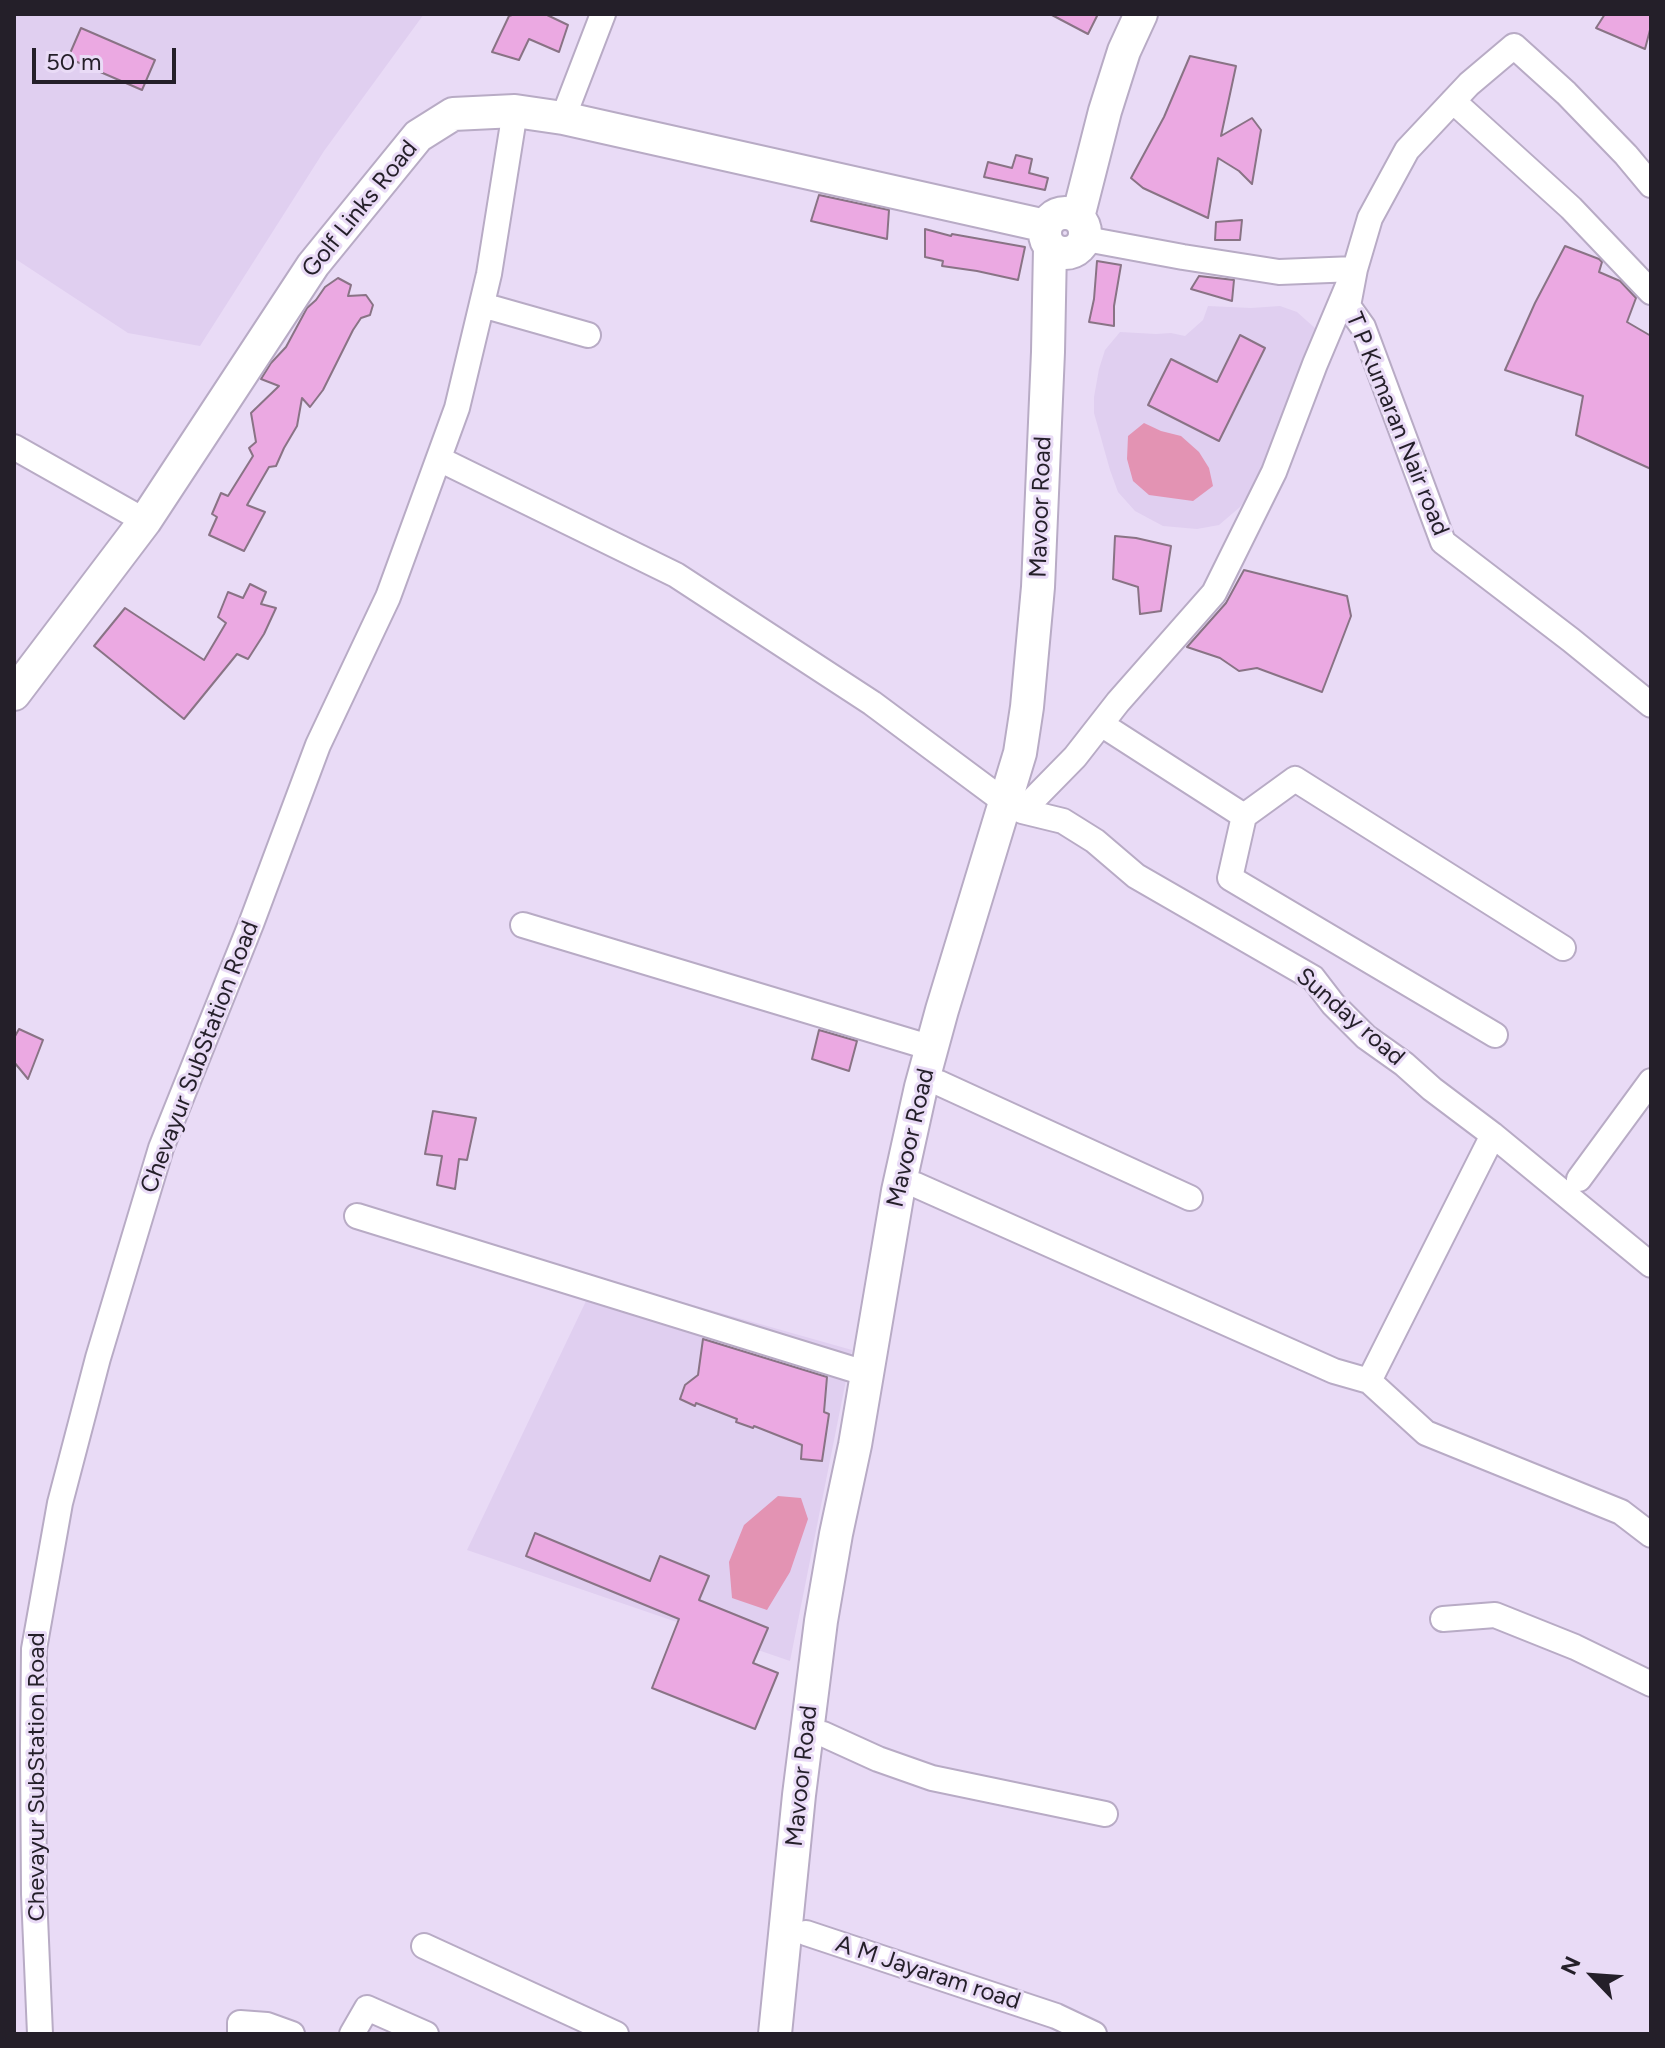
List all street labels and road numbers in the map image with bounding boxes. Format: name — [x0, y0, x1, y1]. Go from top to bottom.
street label: Golf Links Road — [296, 135, 424, 283]
street label: T P Kumaran Nair road — [1339, 308, 1455, 540]
street label: Mavoor Road — [1024, 436, 1058, 578]
street label: Chevayur SubStation Road — [135, 917, 265, 1197]
street label: Sunday road — [1290, 962, 1410, 1072]
street label: Mavoor Road — [881, 1066, 941, 1210]
street label: Chevayur SubStation Road — [23, 1632, 51, 1922]
street label: Mavoor Road — [780, 1704, 824, 1848]
street label: A M Jayaram road — [832, 1930, 1024, 2016]

